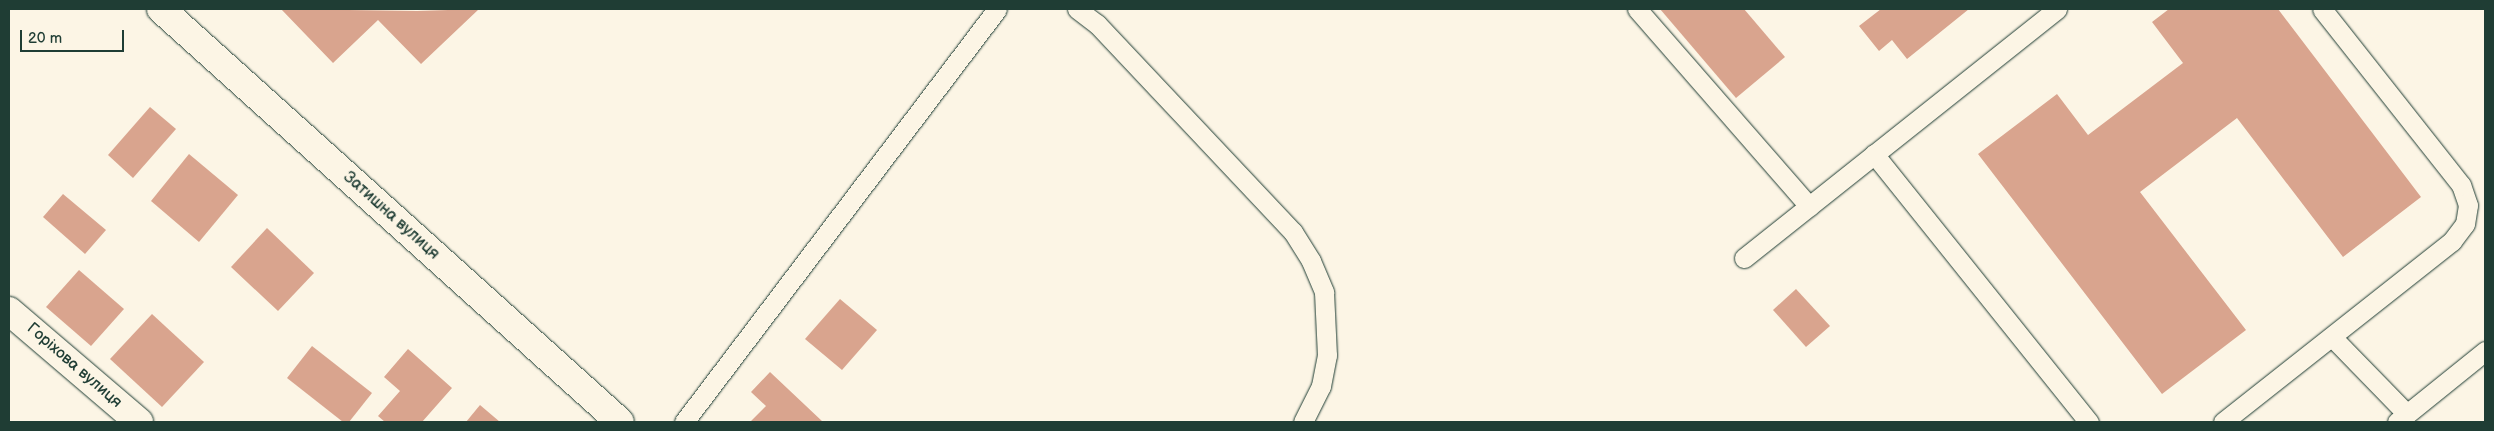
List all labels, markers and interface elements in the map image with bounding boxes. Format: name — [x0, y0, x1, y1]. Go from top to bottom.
scale bar — [22, 20, 126, 52]
text: 20 m — [28, 29, 62, 48]
street label: Затишна вулиця — [339, 168, 443, 264]
street label: Горіхова вулиця — [23, 319, 125, 413]

